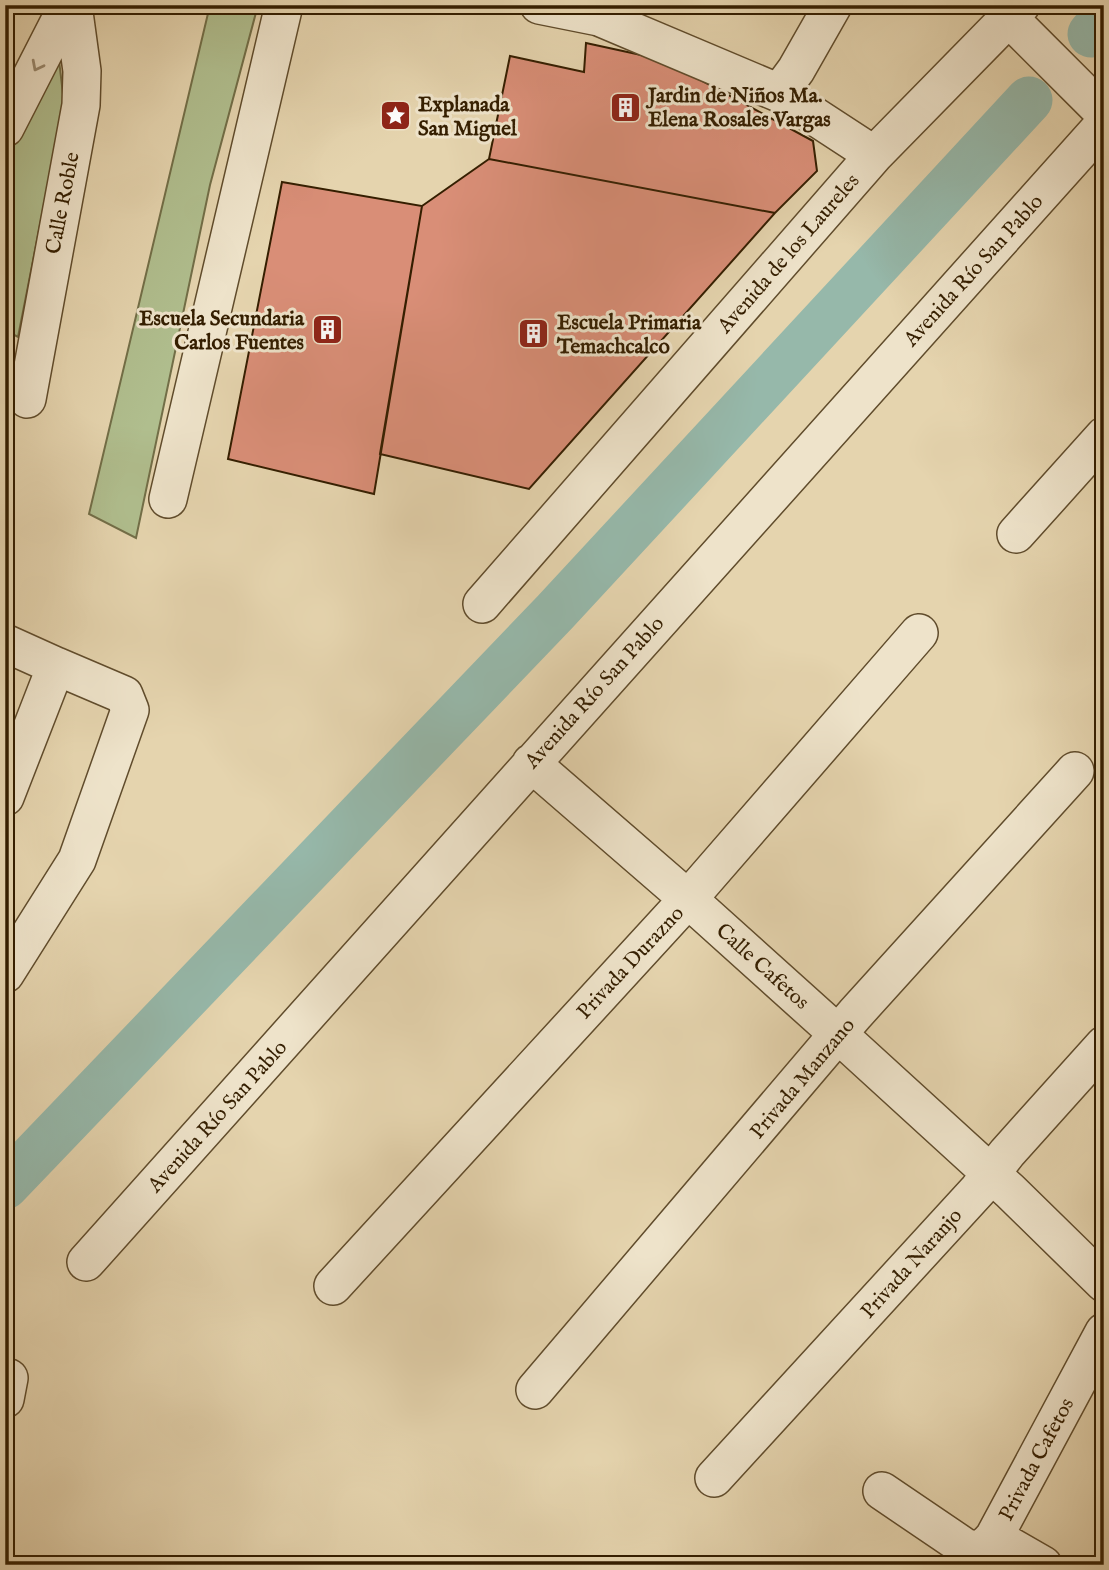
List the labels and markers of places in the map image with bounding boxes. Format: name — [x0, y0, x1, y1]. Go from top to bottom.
place label: Jardin de Niños Ma. Elena Rosales Vargas — [645, 83, 831, 134]
building icon: Jardin de Niños Ma. Elena Rosales Vargas — [608, 90, 642, 124]
place label: Explanada San Miguel — [418, 92, 518, 143]
place icon: Explanada San Miguel — [378, 99, 412, 133]
place label: Escuela Secundaria Carlos Fuentes — [139, 306, 305, 357]
place label: Escuela Primaria Temachcalco — [556, 310, 702, 361]
building icon: Escuela Secundaria Carlos Fuentes — [310, 313, 344, 347]
building icon: Escuela Primaria Temachcalco — [517, 317, 551, 351]

